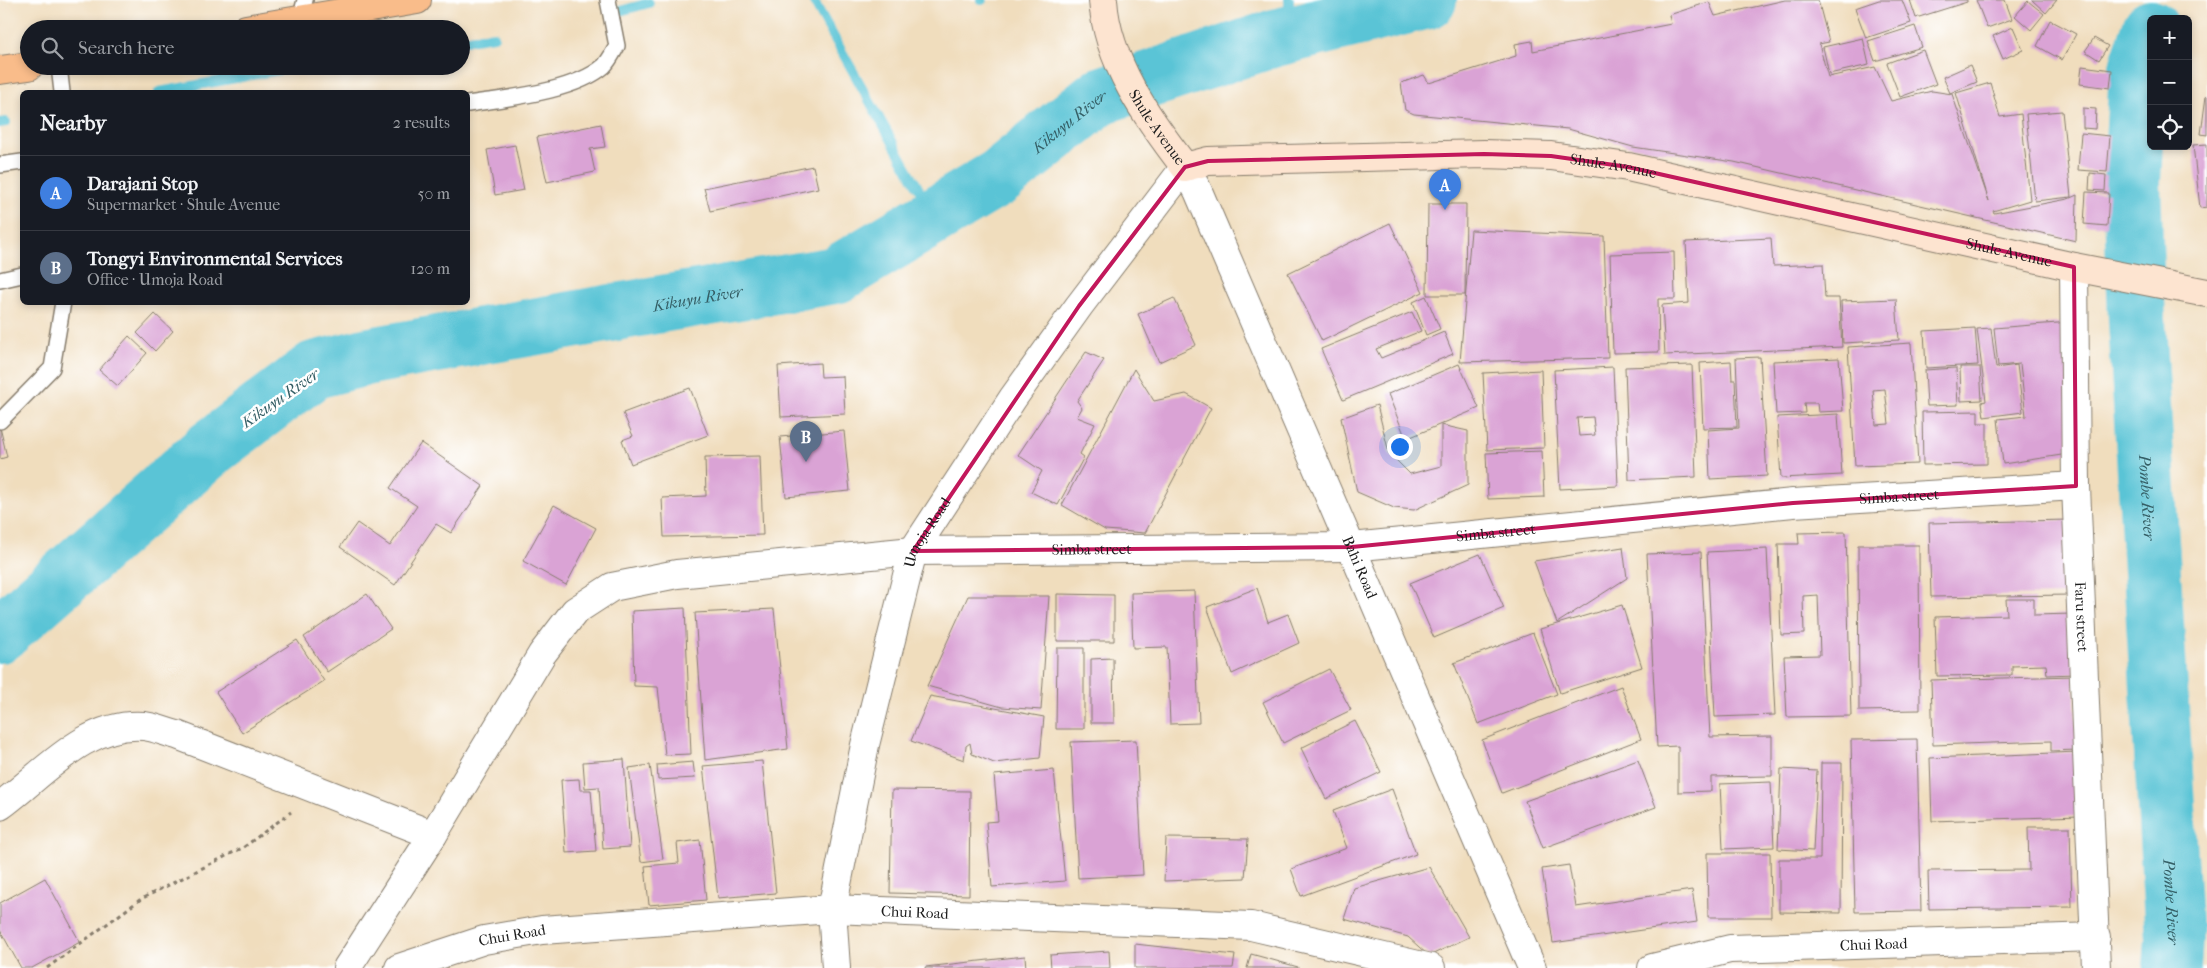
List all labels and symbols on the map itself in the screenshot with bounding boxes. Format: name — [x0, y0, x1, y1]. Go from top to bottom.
water label: Kikuyu River — [1027, 85, 1110, 157]
street label: Shule Avenue — [1125, 86, 1190, 169]
street label: Shule Avenue — [1569, 150, 1659, 182]
pin: A — [1429, 169, 1461, 210]
street label: Shule Avenue — [1964, 234, 2054, 271]
water label: Kikuyu River — [650, 281, 746, 315]
water label: Kikuyu River — [237, 363, 324, 432]
pin: B — [790, 421, 822, 462]
your location — [1387, 434, 1413, 460]
water label: Pombe River — [2135, 453, 2160, 542]
street label: Simba street — [1859, 485, 1940, 508]
street label: Umoja Road — [900, 493, 955, 569]
street label: Simba street — [1455, 520, 1537, 546]
street label: Bahi Road — [1338, 533, 1381, 602]
street label: Simba street — [1052, 540, 1132, 559]
street label: Faru street — [2071, 581, 2092, 653]
water label: Pombe River — [2160, 857, 2184, 947]
street label: Chui Road — [881, 902, 950, 923]
street label: Chui Road — [476, 920, 548, 950]
street label: Chui Road — [1839, 934, 1909, 954]

